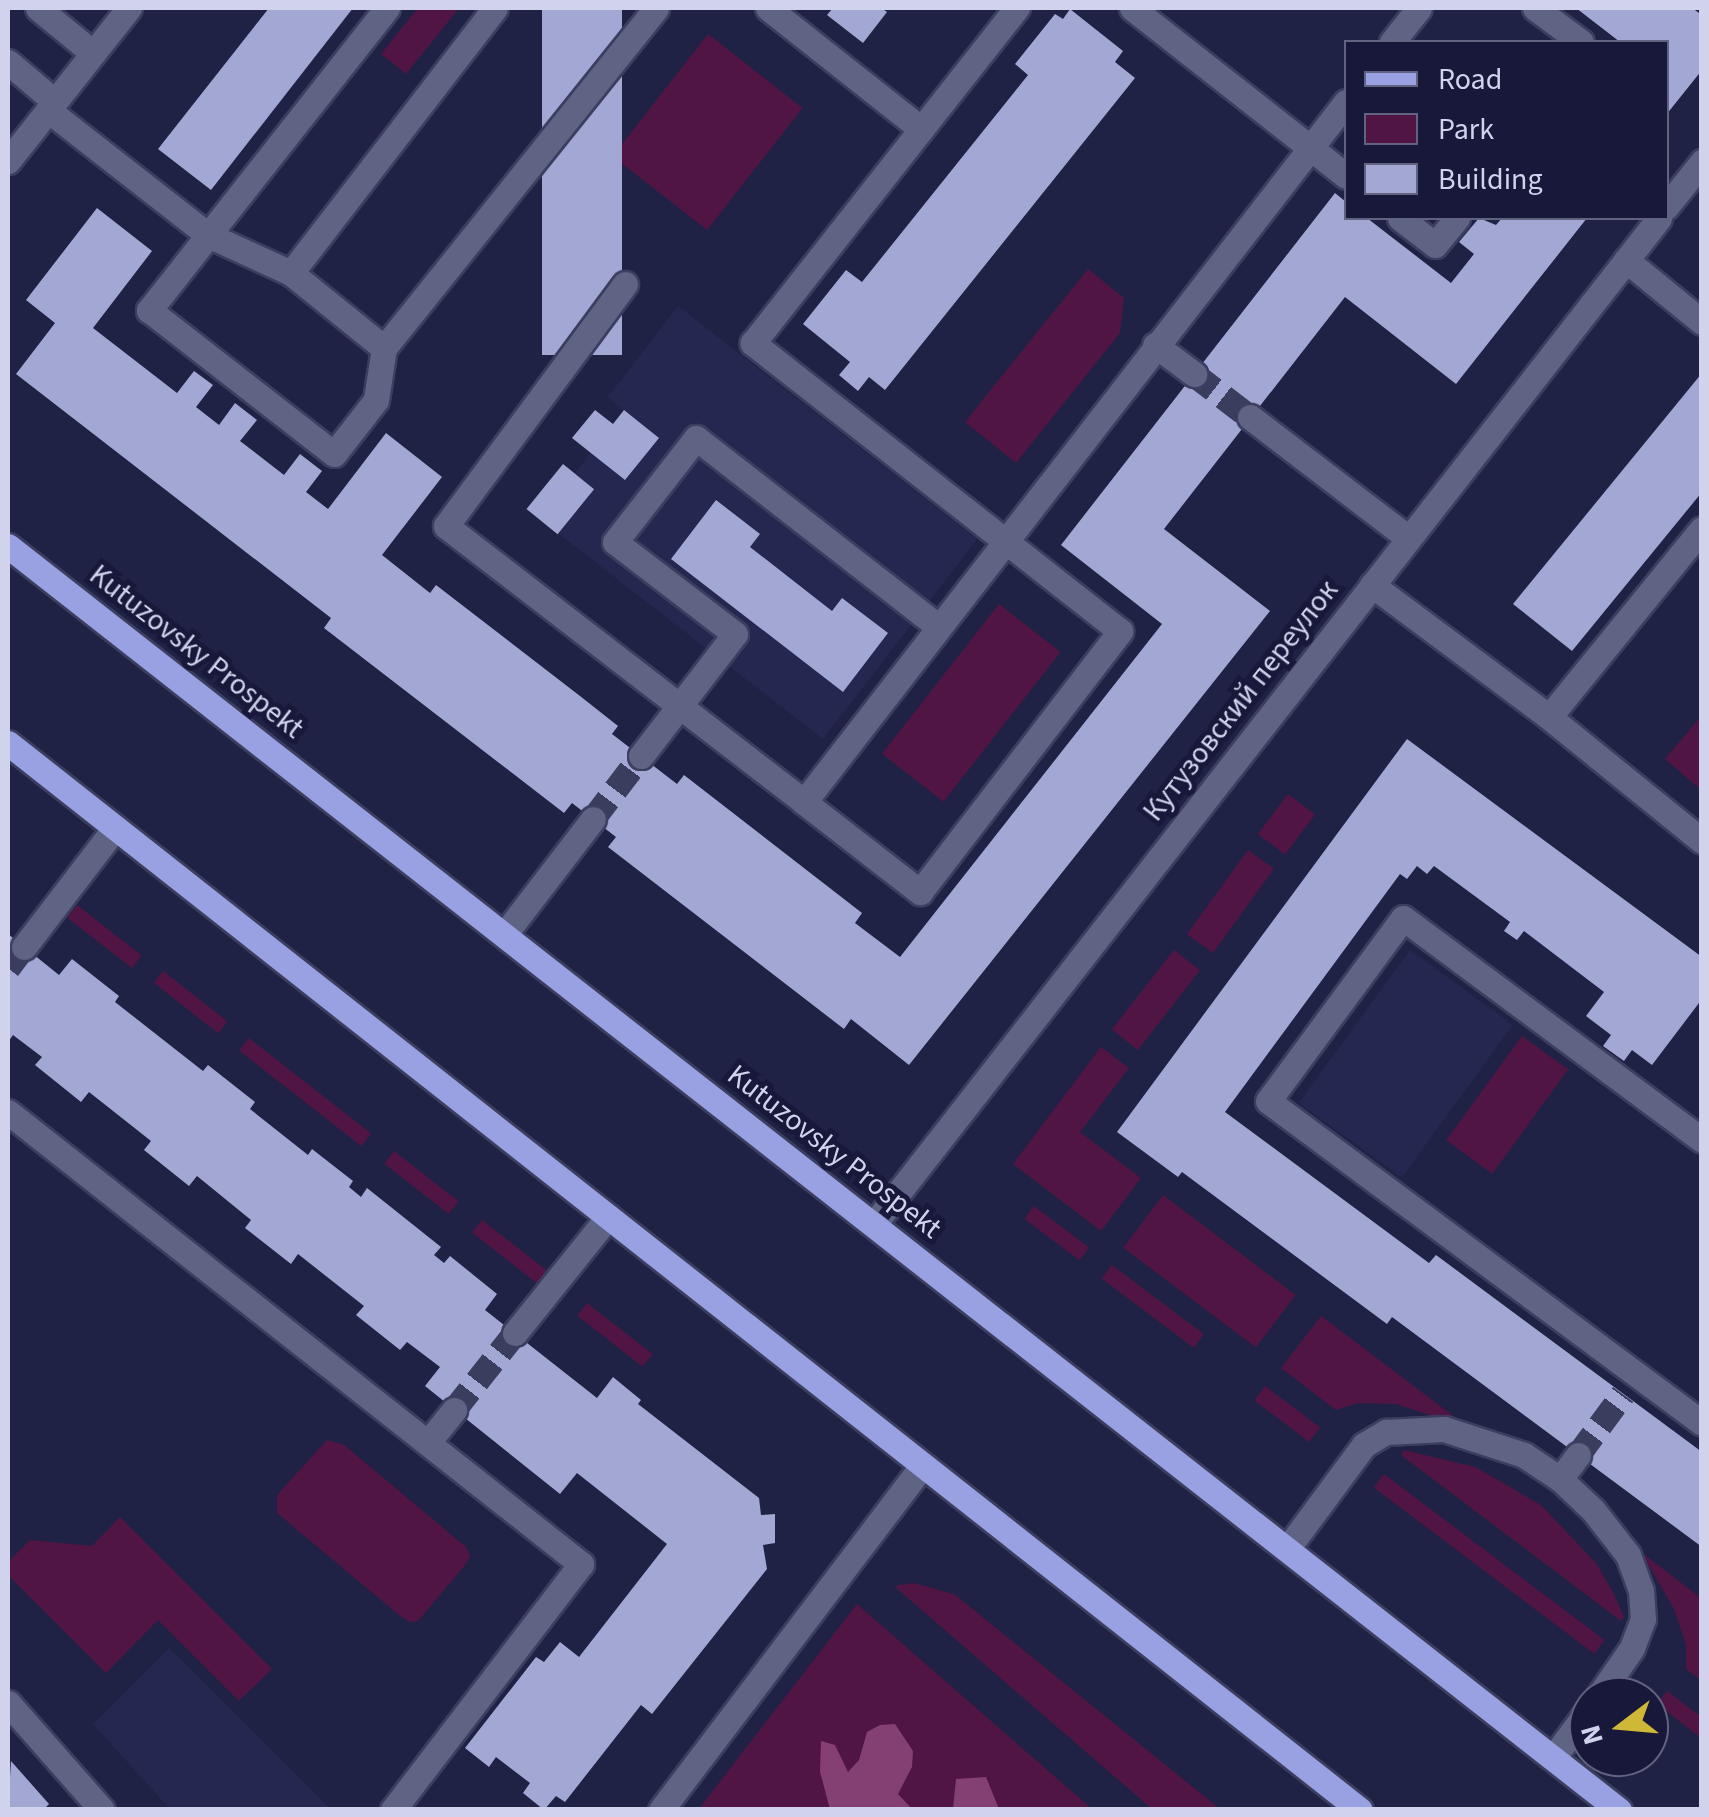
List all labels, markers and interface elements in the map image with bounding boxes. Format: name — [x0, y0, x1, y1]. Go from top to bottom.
legend — [1344, 40, 1669, 220]
text: Road — [1438, 58, 1502, 101]
text: Park — [1438, 108, 1494, 151]
text: Building — [1438, 158, 1543, 201]
street label: Kutuzovsky Prospekt — [82, 557, 310, 747]
street label: Кутузовский переулок — [1136, 573, 1346, 829]
street label: Kutuzovsky Prospekt — [720, 1057, 948, 1247]
north arrow — [1569, 1677, 1669, 1777]
text: N — [1570, 1720, 1614, 1749]

